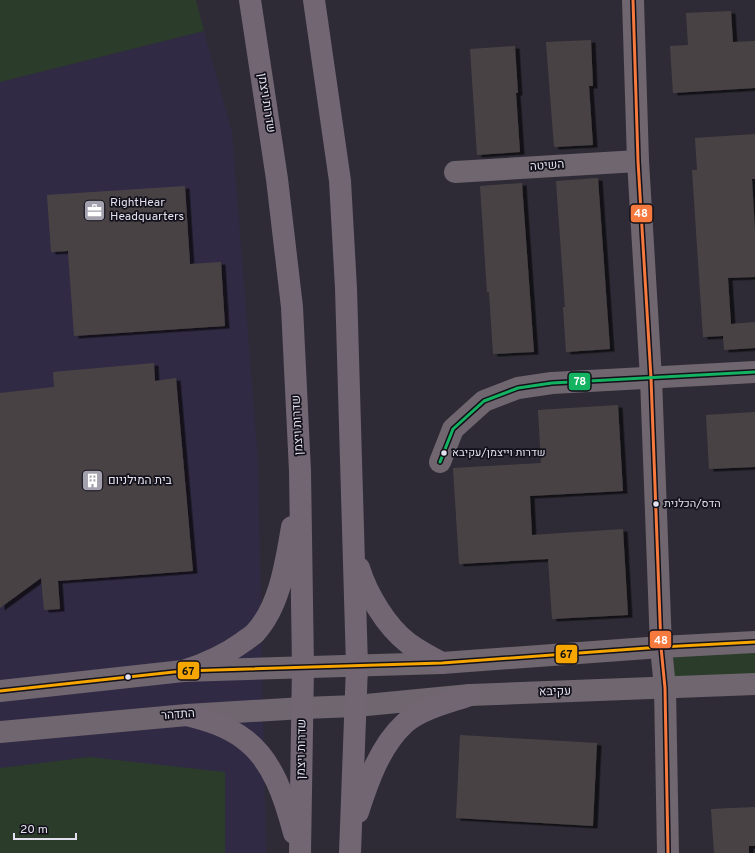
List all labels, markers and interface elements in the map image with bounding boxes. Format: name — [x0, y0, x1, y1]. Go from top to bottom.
street label: שדרות ויצמן — [253, 72, 279, 134]
street label: השיטה — [529, 157, 565, 175]
place label: RightHear Headquarters — [110, 195, 184, 225]
office icon: RightHear Headquarters — [82, 197, 108, 223]
line badge: 48 — [630, 204, 653, 223]
text: 48 — [634, 207, 648, 221]
line badge: 78 — [568, 372, 591, 391]
text: 78 — [574, 375, 586, 389]
street label: שדרות ויצמן — [288, 394, 308, 456]
place label: שדרות וייצמן/עקיבא — [452, 446, 545, 460]
marker: שדרות וייצמן/עקיבא — [439, 448, 449, 458]
building icon: בית המילניום — [80, 468, 106, 494]
place label: בית המילניום — [108, 473, 173, 489]
place label: הדס/הכלנית — [664, 497, 721, 511]
marker: הדס/הכלנית — [651, 499, 661, 509]
line badge: 48 — [649, 630, 672, 649]
text: 48 — [654, 634, 668, 648]
line badge: 67 — [555, 644, 578, 664]
text: 67 — [560, 648, 572, 662]
line badge: 67 — [177, 661, 200, 680]
text: 67 — [182, 665, 194, 679]
unlabelled marker — [123, 672, 133, 682]
street label: עקיבא — [539, 683, 571, 701]
street label: התדהר — [161, 706, 195, 724]
street label: שדרות ויצמן — [293, 719, 311, 779]
scale bar — [14, 815, 76, 841]
text: 20 m — [20, 822, 48, 838]

